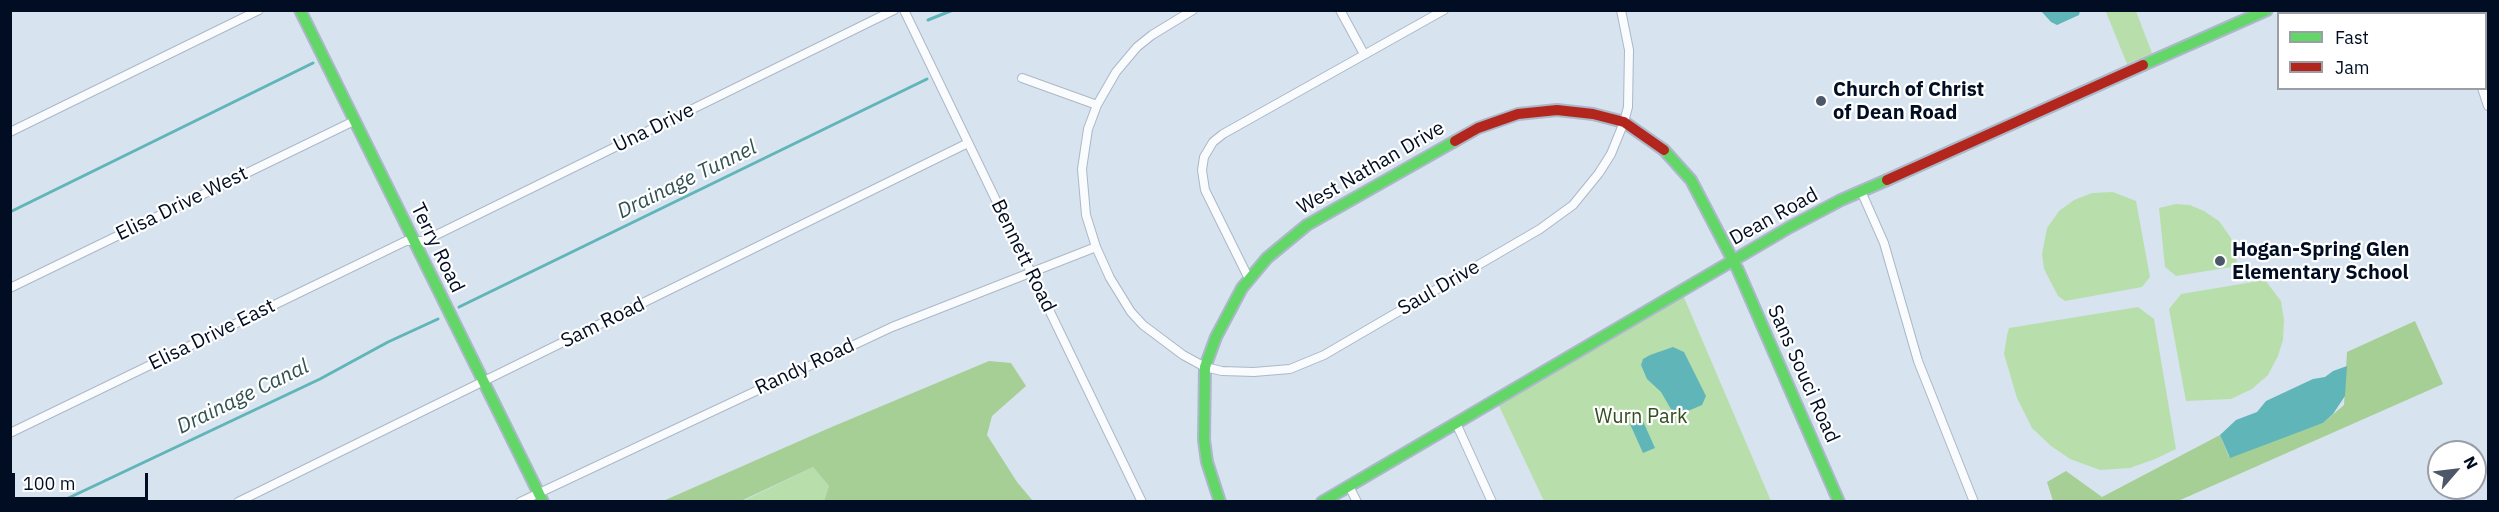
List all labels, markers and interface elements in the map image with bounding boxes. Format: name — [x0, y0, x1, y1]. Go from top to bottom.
legend — [2277, 12, 2487, 90]
text: Fast — [2335, 26, 2369, 49]
text: Jam — [2335, 56, 2370, 79]
place label: Church of Christ of Dean Road — [1833, 78, 1984, 125]
marker: Church of Christ of Dean Road — [1814, 94, 1828, 108]
street label: Una Drive — [610, 98, 698, 158]
street label: West Nathan Drive — [1293, 116, 1449, 220]
water label: Drainage Tunnel — [613, 135, 761, 225]
street label: Elisa Drive West — [112, 162, 252, 246]
street label: Dean Road — [1726, 183, 1822, 251]
street label: Bennett Road — [985, 196, 1061, 316]
street label: Terry Road — [405, 199, 469, 297]
place label: Hogan-Spring Glen Elementary School — [2232, 238, 2409, 285]
marker: Hogan-Spring Glen Elementary School — [2213, 254, 2227, 268]
street label: Saul Drive — [1394, 255, 1484, 321]
street label: Sam Road — [557, 292, 649, 354]
street label: Elisa Drive East — [145, 294, 279, 376]
street label: Sans Souci Road — [1762, 301, 1844, 447]
street label: Randy Road — [751, 334, 859, 400]
water label: Drainage Canal — [173, 354, 313, 440]
park label: Wurn Park — [1595, 405, 1687, 429]
north arrow — [2427, 440, 2487, 500]
text: N — [2460, 453, 2483, 472]
scale bar — [15, 461, 152, 499]
text: 100 m — [23, 472, 75, 495]

